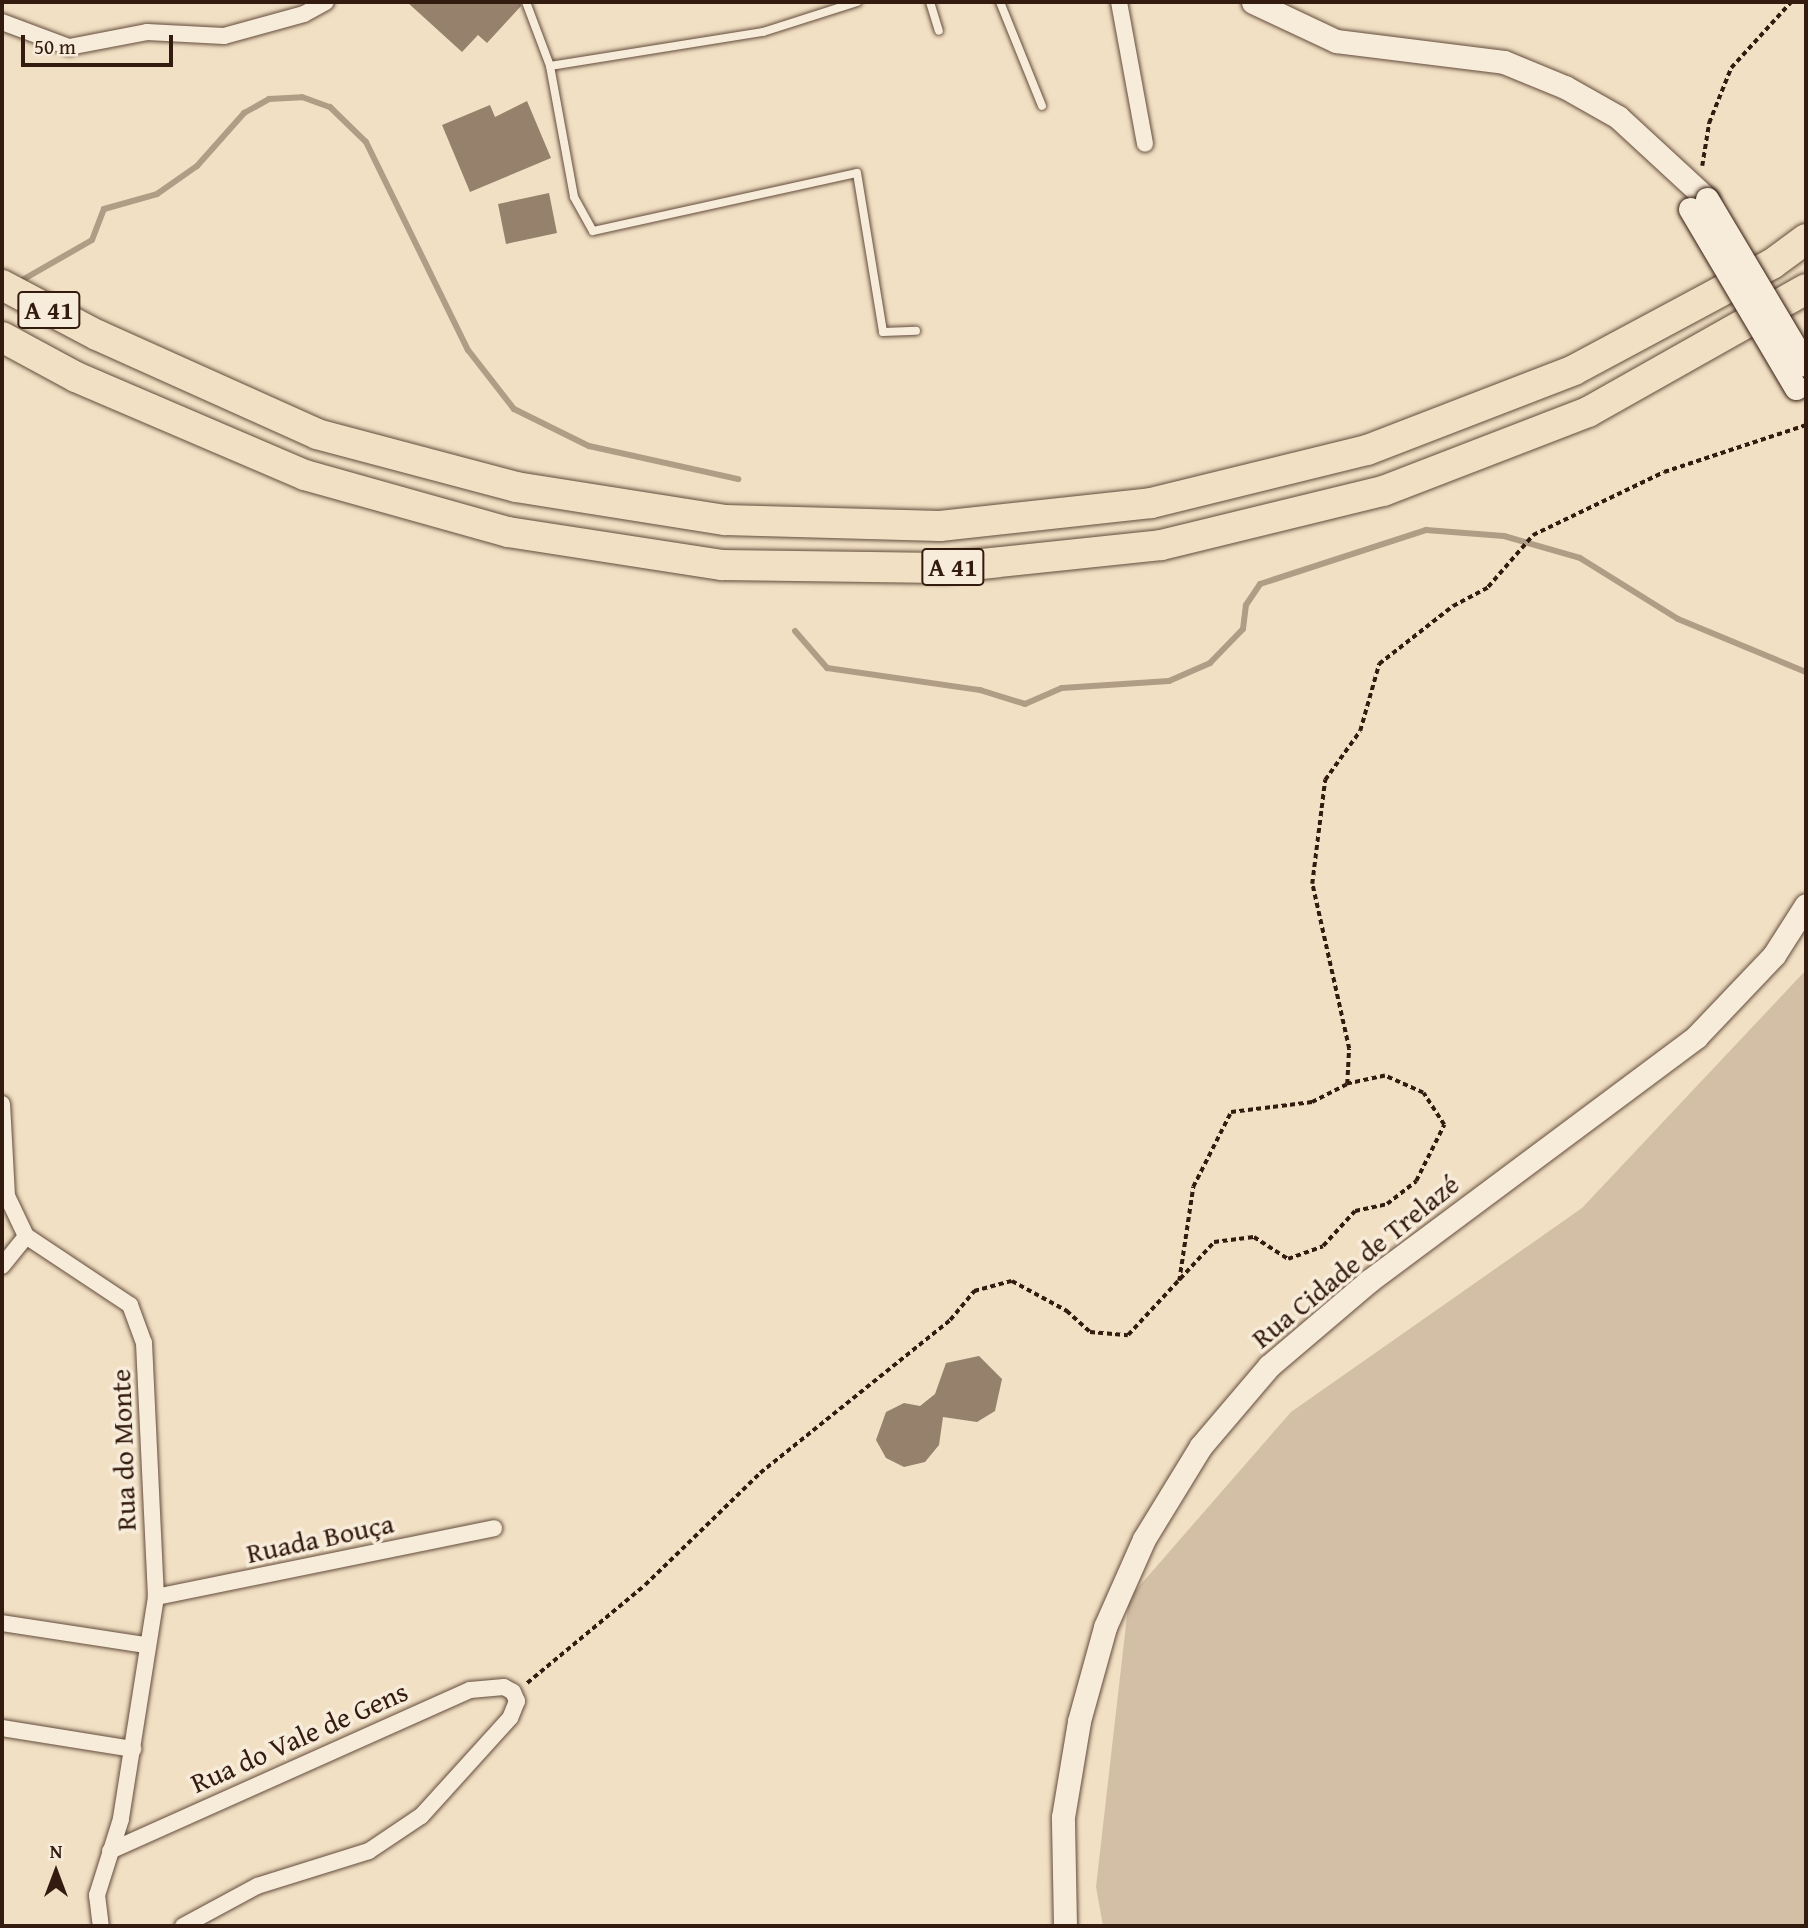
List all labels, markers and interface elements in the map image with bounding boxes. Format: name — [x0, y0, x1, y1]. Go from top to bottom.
scale bar — [24, 21, 177, 65]
text: 50 m — [34, 31, 76, 62]
road number: A 41 — [16, 288, 82, 332]
road number: A 41 — [920, 544, 986, 590]
street label: Rua Cidade de Trelazé — [1245, 1167, 1465, 1355]
street label: Rua do Monte — [103, 1368, 143, 1532]
street label: Ruada Bouça — [243, 1506, 397, 1570]
street label: Rua do Vale de Gens — [185, 1674, 413, 1800]
north arrow — [21, 1837, 91, 1907]
text: N — [50, 1837, 62, 1865]

